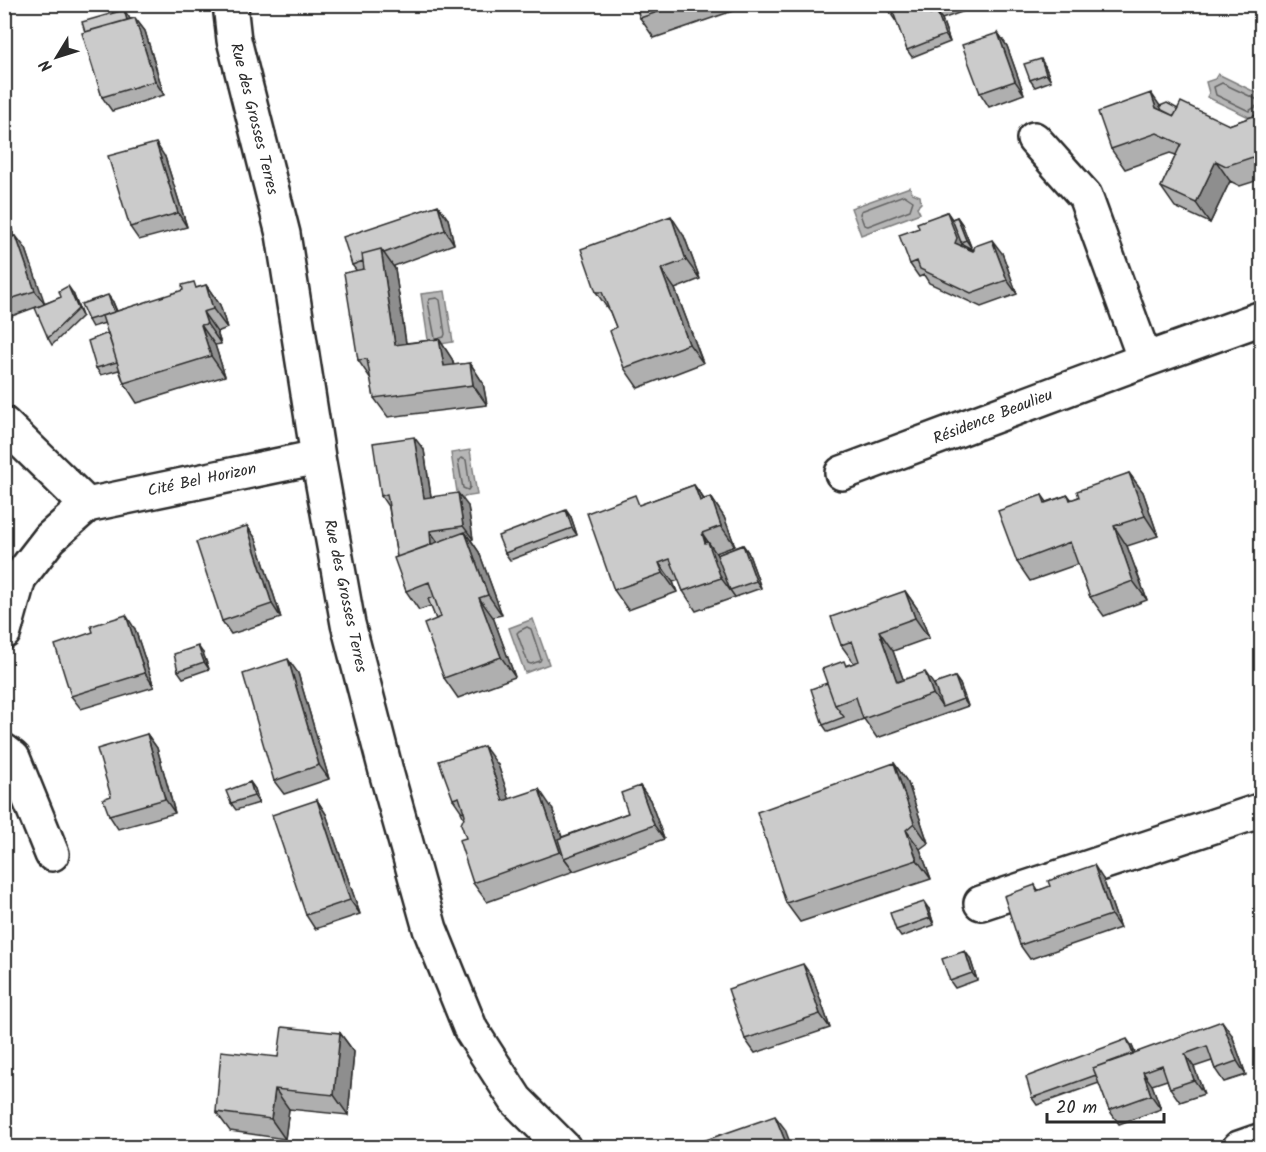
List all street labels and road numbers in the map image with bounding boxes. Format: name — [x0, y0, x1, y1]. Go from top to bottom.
street label: Rue des Grosses Terres — [223, 40, 285, 198]
street label: Résidence Beaulieu — [929, 383, 1057, 451]
street label: Cité Bel Horizon — [145, 456, 259, 504]
street label: Rue des Grosses Terres — [317, 517, 373, 675]

